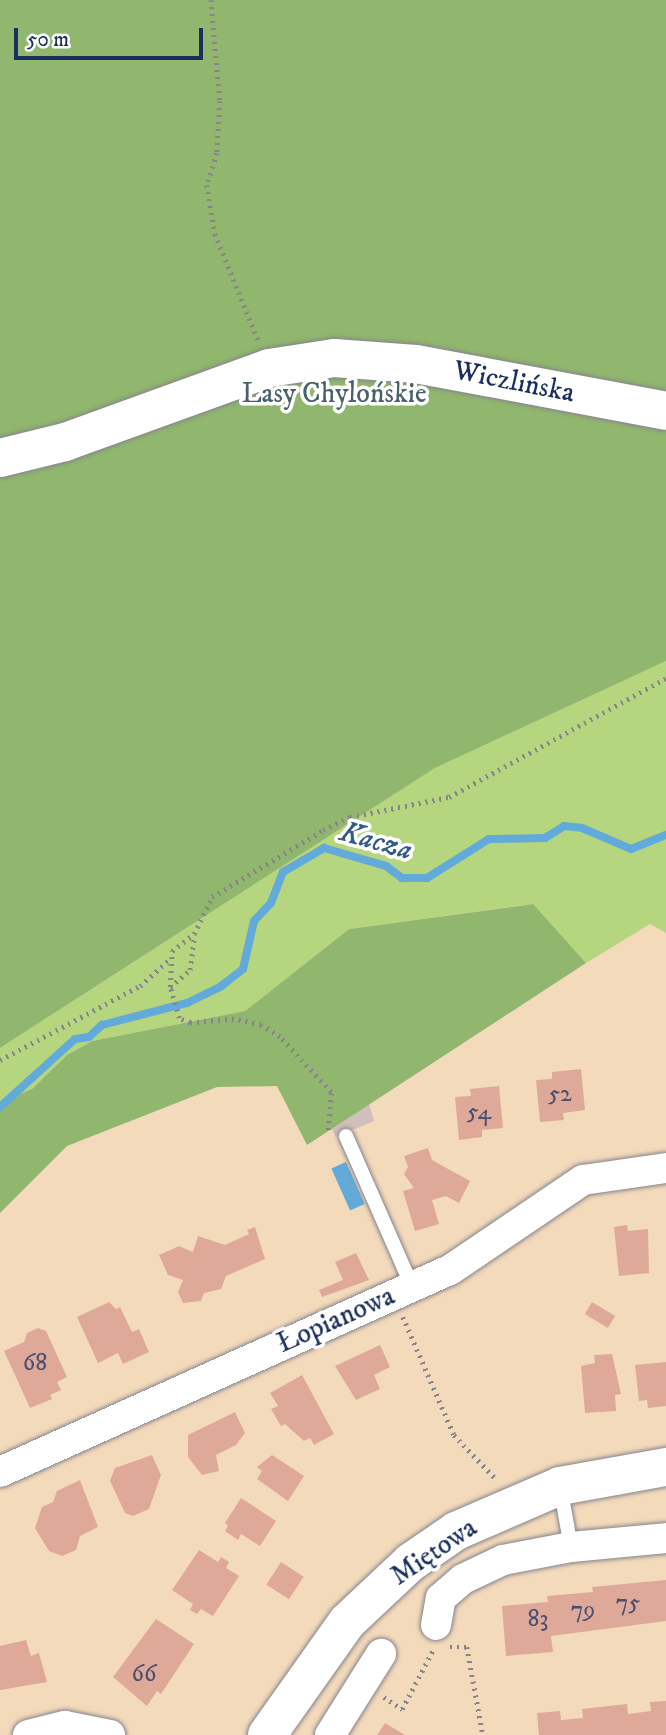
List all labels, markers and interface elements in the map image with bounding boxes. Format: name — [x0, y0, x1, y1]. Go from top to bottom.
scale bar — [18, 14, 206, 58]
text: 50 m — [27, 27, 69, 53]
street label: Wiczlińska — [451, 354, 577, 410]
park label: Lasy Chylońskie — [241, 377, 427, 411]
water label: Kacza — [336, 815, 416, 869]
house number: 52 — [548, 1081, 572, 1109]
house number: 54 — [467, 1099, 491, 1127]
street label: Łopianowa — [272, 1279, 400, 1361]
house number: 68 — [23, 1350, 47, 1378]
street label: Miętowa — [385, 1511, 483, 1593]
house number: 75 — [616, 1590, 640, 1618]
house number: 79 — [571, 1597, 595, 1625]
house number: 83 — [528, 1606, 548, 1634]
house number: 66 — [132, 1661, 156, 1689]

